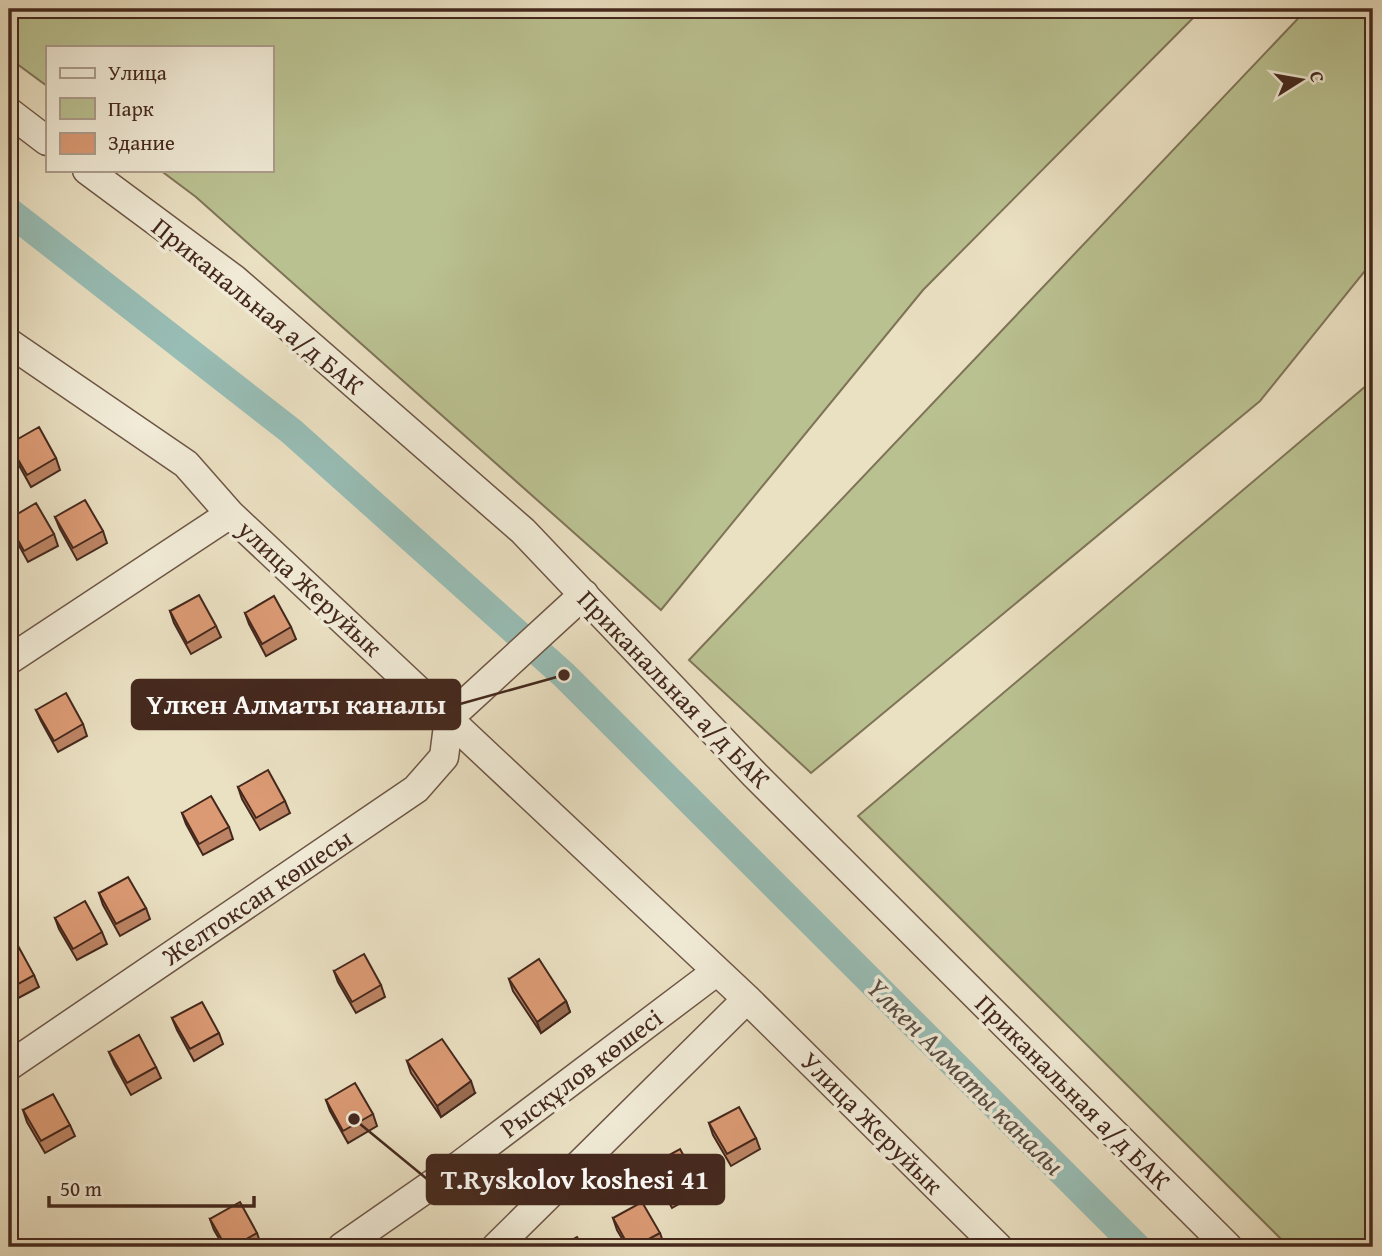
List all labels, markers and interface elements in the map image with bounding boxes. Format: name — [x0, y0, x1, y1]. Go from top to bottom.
legend — [46, 46, 273, 172]
north arrow — [1266, 46, 1336, 116]
text: Улица — [108, 57, 167, 88]
text: С — [1303, 69, 1333, 85]
text: Парк — [108, 93, 154, 124]
text: Здание — [108, 127, 175, 158]
street label: Приканальная а/д БАК — [144, 208, 373, 404]
street label: улица Жеруйык — [228, 509, 392, 665]
street label: Приканальная а/д БАК — [569, 580, 780, 797]
callout: Үлкен Алматы каналы — [132, 680, 460, 729]
text: Үлкен Алматы каналы — [146, 683, 446, 724]
street label: Желтоксан көшесы — [153, 818, 360, 975]
water label: Үлкен Алматы каналы — [858, 967, 1075, 1184]
street label: Приканальная а/д БАК — [966, 985, 1180, 1199]
street label: Рысқұлов көшесі — [491, 998, 670, 1147]
street label: Улица Жеруйык — [792, 1042, 953, 1203]
callout: T.Ryskolov koshesi 41 — [427, 1155, 724, 1204]
text: T.Ryskolov koshesi 41 — [441, 1158, 709, 1199]
scale bar — [49, 1165, 254, 1209]
text: 50 m — [60, 1173, 102, 1204]

